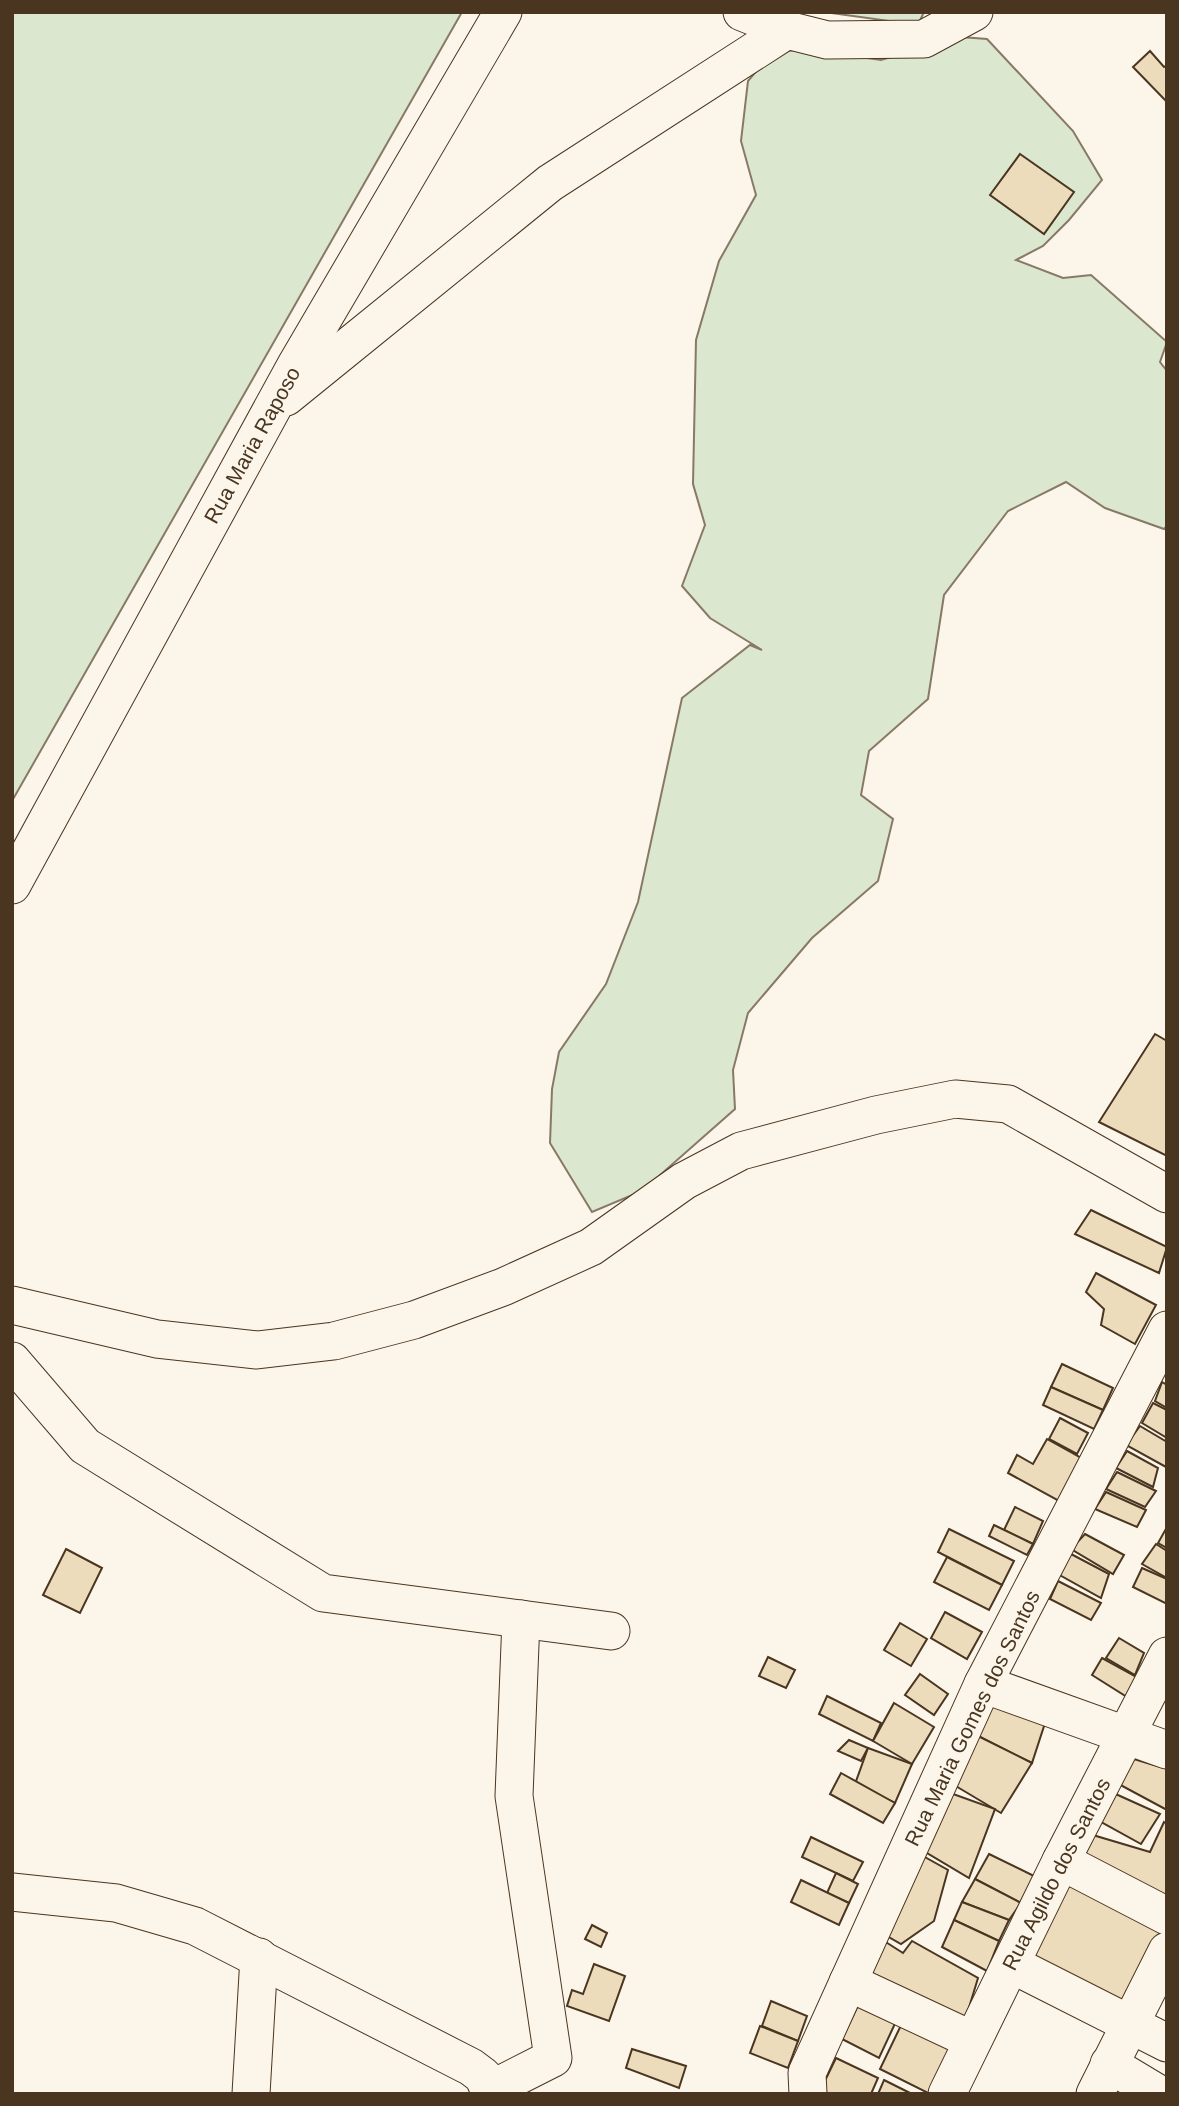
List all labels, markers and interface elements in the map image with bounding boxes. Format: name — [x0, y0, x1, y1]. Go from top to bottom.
street label: Rua Maria Raposo — [199, 363, 305, 527]
street label: Rua Maria Gomes dos Santos — [900, 1587, 1044, 1849]
street label: Rua Agildo dos Santos — [998, 1774, 1114, 1974]

